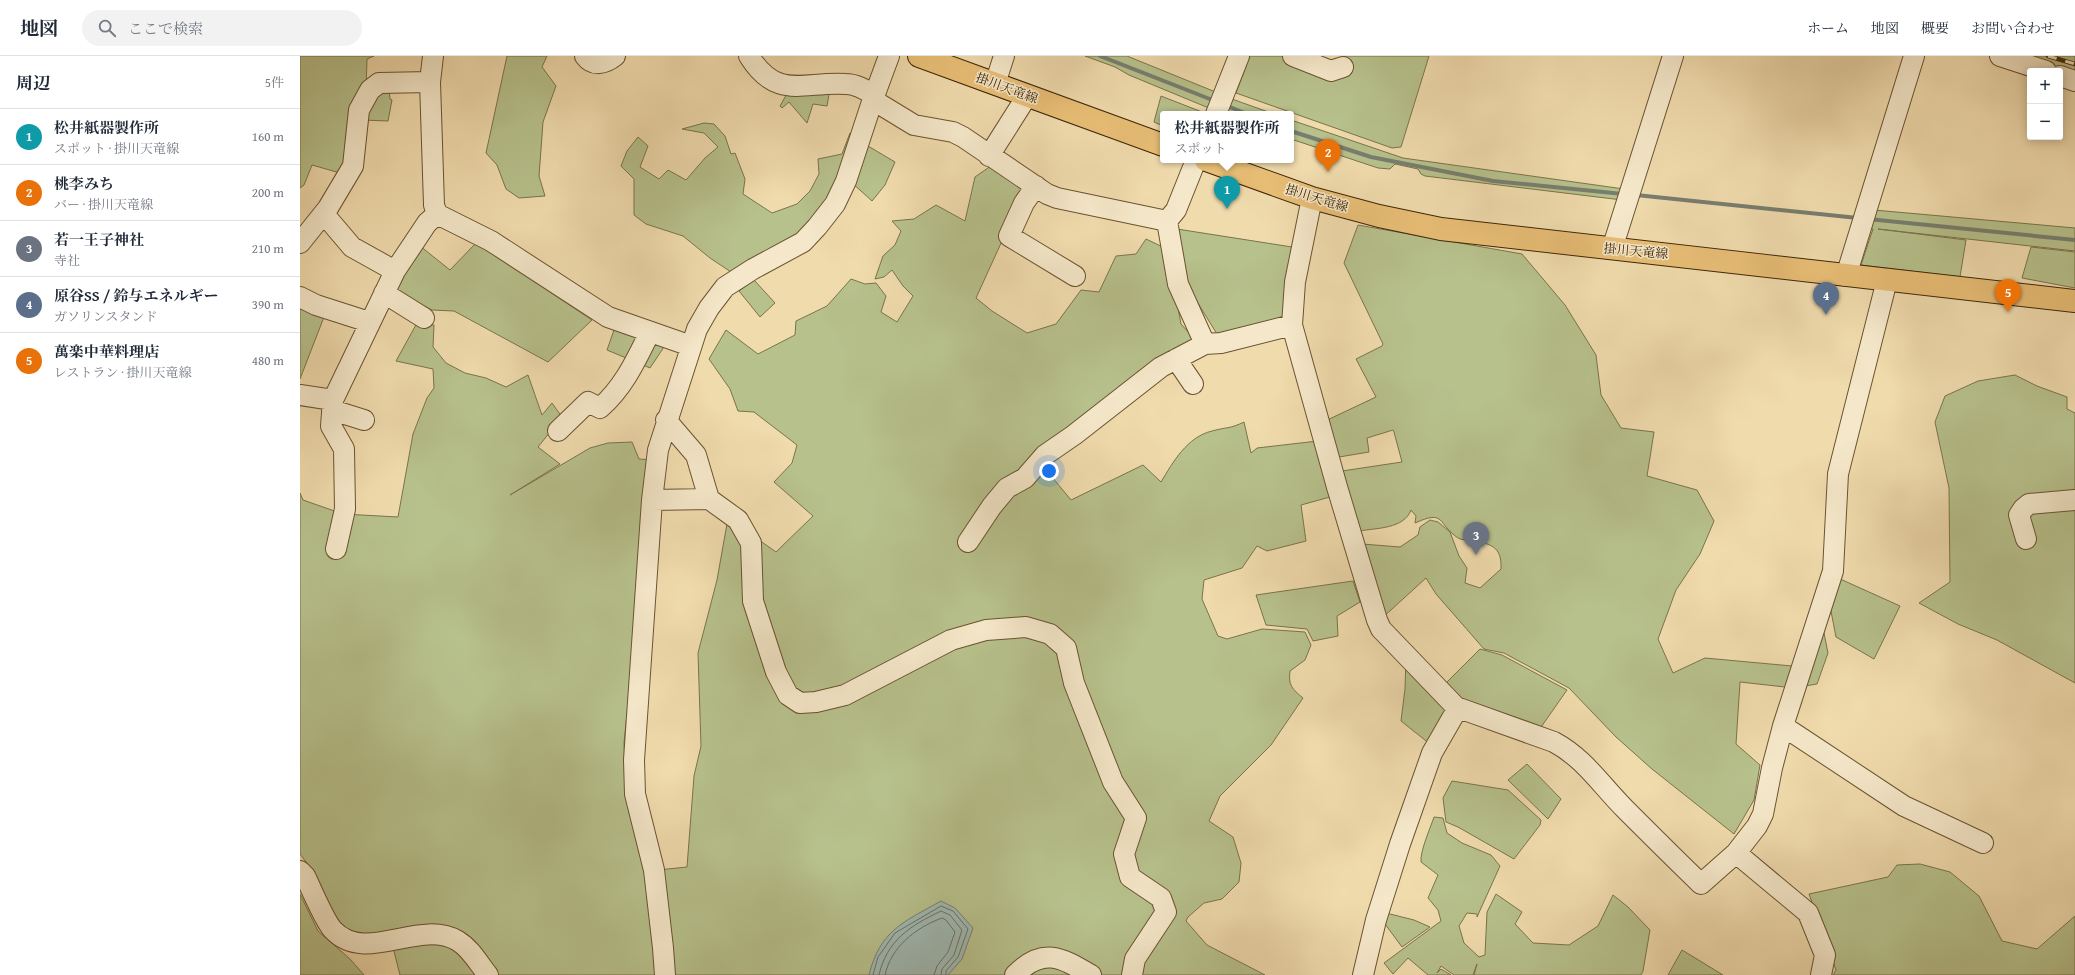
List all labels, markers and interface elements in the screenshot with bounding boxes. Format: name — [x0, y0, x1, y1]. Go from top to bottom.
search box — [82, 10, 362, 46]
text: 地図 — [20, 14, 58, 42]
icon: search — [96, 17, 118, 39]
text: ここで検索 — [128, 18, 203, 39]
text: ホーム — [1807, 18, 1849, 38]
text: 地図 — [1871, 18, 1899, 38]
text: 概要 — [1921, 18, 1949, 38]
text: お問い合わせ — [1971, 18, 2055, 38]
street label: 掛川天竜線 — [973, 68, 1041, 108]
map controls — [2027, 68, 2063, 140]
button: + — [2027, 68, 2063, 104]
text: 周辺 — [16, 70, 50, 95]
text: 5件 — [265, 73, 284, 92]
button: − — [2027, 104, 2063, 140]
popup — [1160, 111, 1294, 163]
text: 松井紙器製作所 — [54, 117, 159, 138]
text: 松井紙器製作所 — [1174, 117, 1280, 138]
text: 1 — [26, 127, 32, 146]
text: 160 m — [252, 127, 284, 146]
text: スポット · 掛川天竜線 — [54, 139, 179, 158]
text: スポット — [1174, 139, 1227, 158]
pin: 2 — [1315, 139, 1341, 172]
text: 桃李みち — [54, 173, 114, 194]
pin: 1 — [1214, 176, 1240, 209]
street label: 掛川天竜線 — [1283, 179, 1351, 217]
text: 2 — [26, 183, 32, 202]
text: 200 m — [252, 183, 284, 202]
text: バー · 掛川天竜線 — [54, 195, 153, 214]
text: 若一王子神社 — [54, 229, 144, 250]
text: 3 — [26, 239, 32, 258]
text: 210 m — [252, 239, 284, 258]
street label: 掛川天竜線 — [1603, 239, 1669, 263]
text: 寺社 — [54, 251, 80, 270]
pin: 5 — [1995, 279, 2021, 312]
pin: 4 — [1813, 282, 1839, 315]
text: 原谷SS / 鈴与エネルギー — [54, 285, 219, 306]
text: 4 — [26, 295, 32, 314]
text: 390 m — [252, 295, 284, 314]
text: ガソリンスタンド — [54, 307, 158, 326]
text: 萬楽中華料理店 — [54, 341, 159, 362]
text: 5 — [26, 351, 32, 370]
text: 480 m — [252, 351, 284, 370]
text: レストラン · 掛川天竜線 — [54, 363, 192, 382]
your location — [1039, 461, 1059, 481]
pin: 3 — [1463, 522, 1489, 555]

